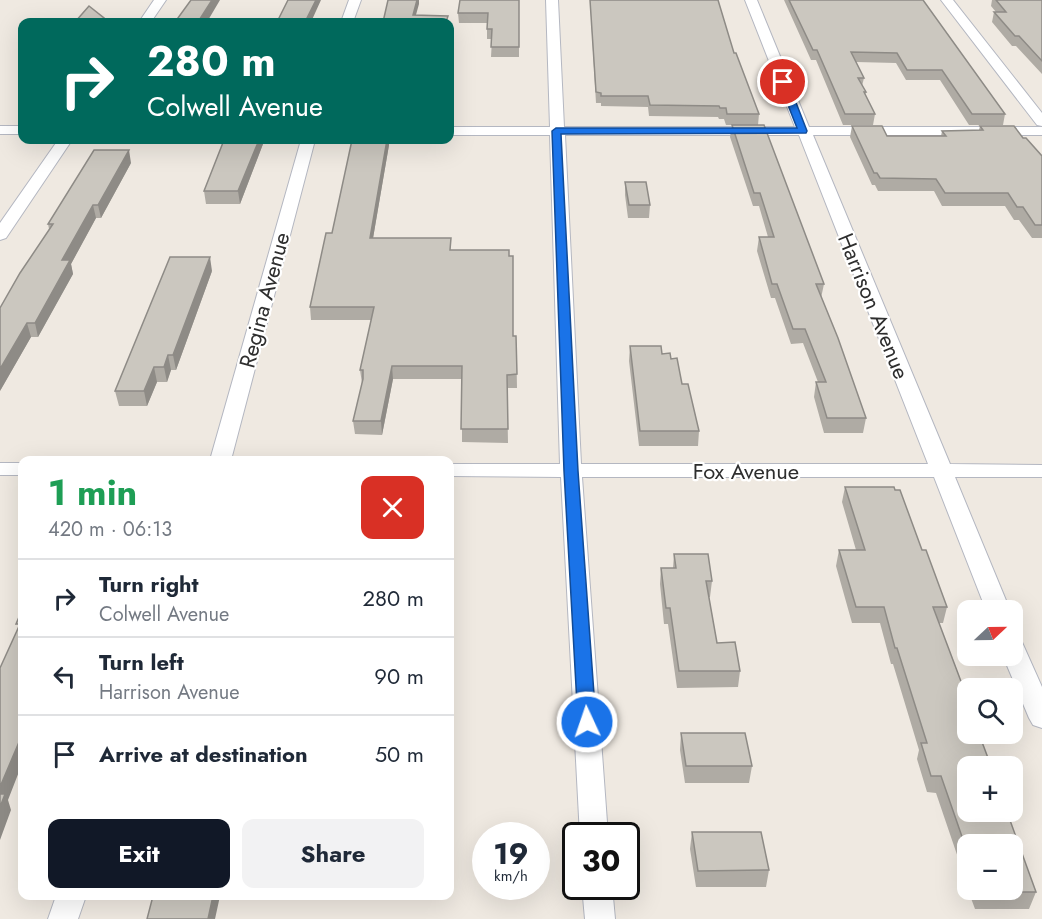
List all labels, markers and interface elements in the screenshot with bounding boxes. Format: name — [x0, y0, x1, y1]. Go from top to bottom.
text: 280 m — [147, 31, 276, 92]
icon: right — [48, 42, 126, 120]
pin — [757, 56, 808, 107]
icon: arrive — [766, 65, 799, 98]
text: Colwell Avenue — [147, 87, 323, 126]
street label: Harrison Avenue — [830, 228, 918, 384]
street label: Regina Avenue — [231, 229, 297, 371]
street label: Fox Avenue — [693, 455, 799, 487]
text: 1 min — [48, 466, 137, 518]
button: close — [361, 476, 424, 539]
text: 420 m · 06:13 — [48, 515, 172, 544]
text: Turn right — [99, 568, 199, 600]
icon: right — [48, 582, 81, 615]
text: 280 m — [363, 582, 424, 614]
text: Colwell Avenue — [99, 600, 229, 629]
north arrow — [957, 600, 1023, 666]
map controls — [957, 600, 1023, 900]
text: Turn left — [99, 646, 184, 678]
icon: left — [48, 660, 81, 693]
text: 90 m — [374, 660, 424, 692]
text: Harrison Avenue — [99, 678, 240, 707]
button: search — [957, 678, 1023, 744]
position arrow — [555, 690, 619, 754]
icon: arrive — [48, 738, 81, 771]
text: Arrive at destination — [99, 738, 308, 770]
text: 50 m — [375, 738, 424, 770]
button: + — [957, 756, 1023, 822]
button: Exit — [48, 819, 230, 888]
button: Share — [242, 819, 424, 888]
speed limit sign: 30 — [562, 822, 640, 900]
text: 19 — [493, 832, 529, 875]
button: − — [957, 834, 1023, 900]
text: km/h — [494, 865, 528, 887]

